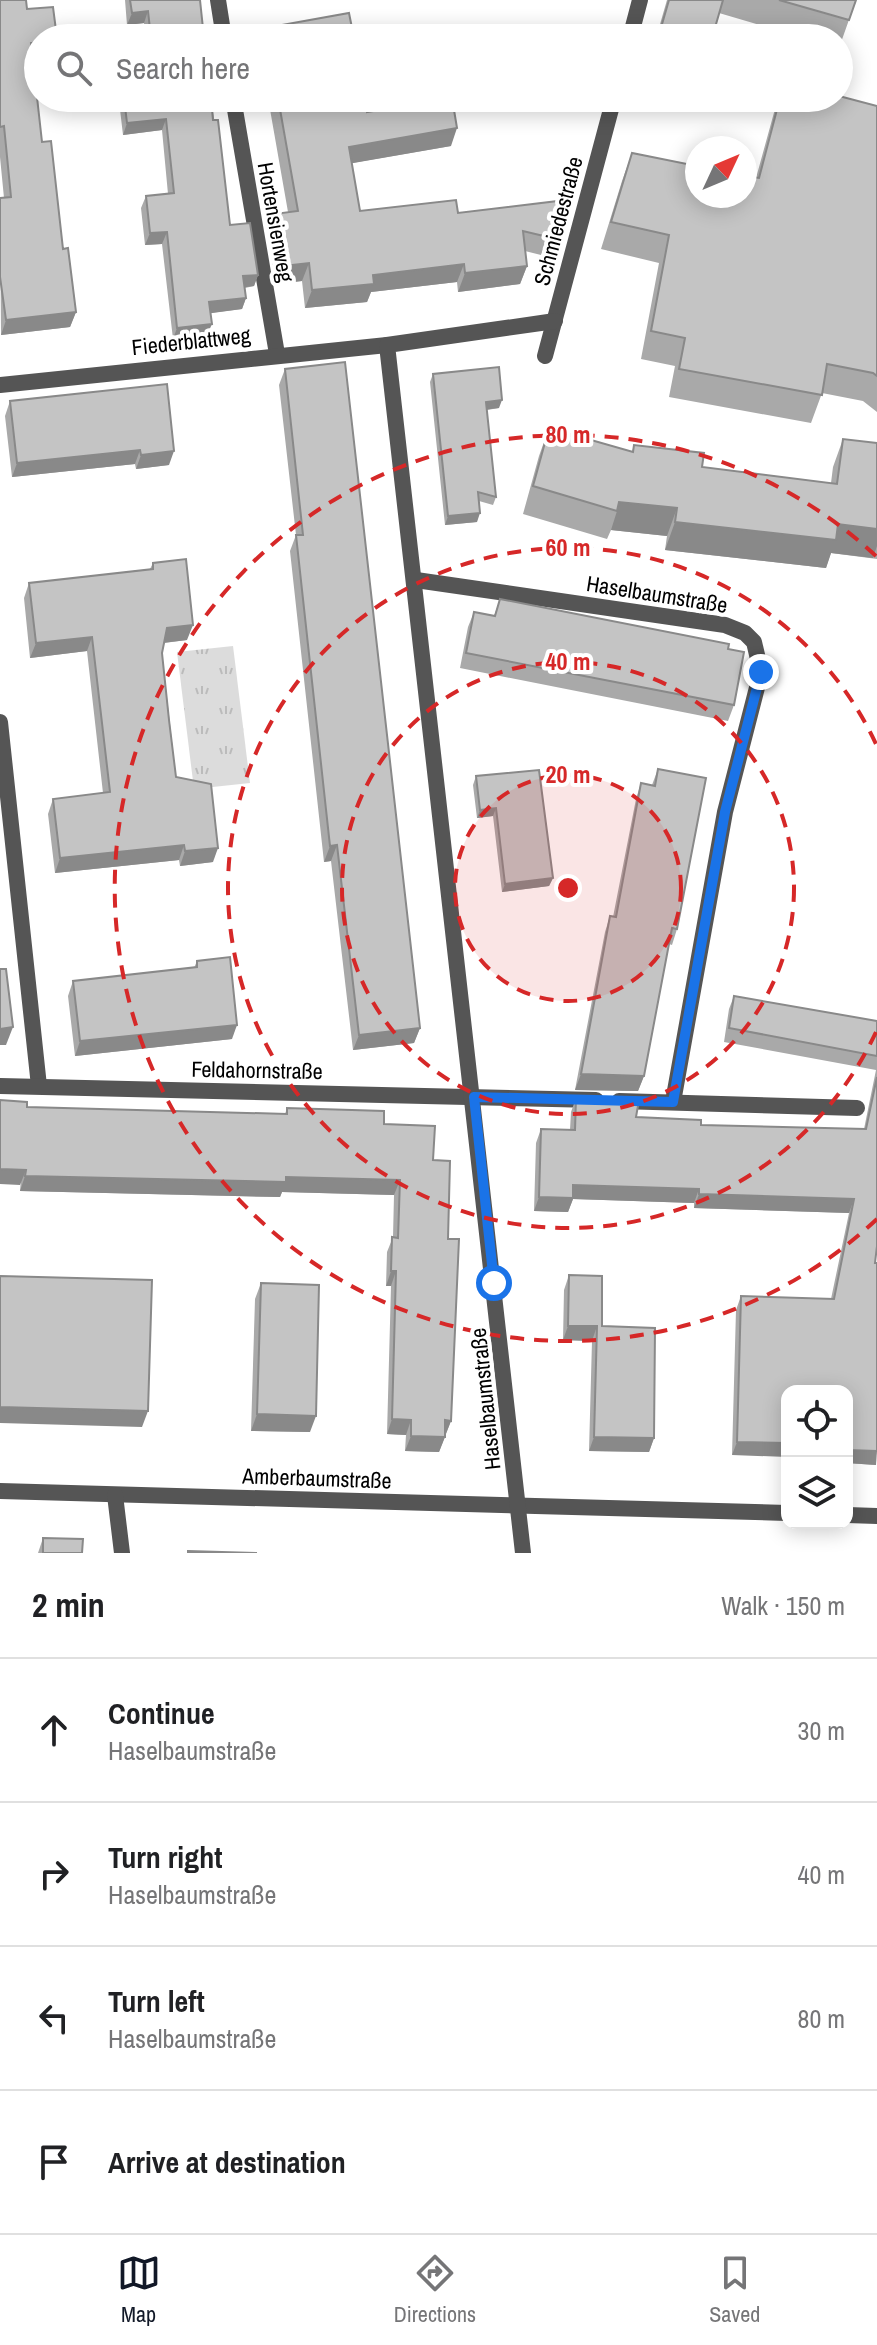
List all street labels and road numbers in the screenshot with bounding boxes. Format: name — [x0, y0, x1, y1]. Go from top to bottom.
street label: Schmiedestraße — [526, 153, 590, 289]
street label: Hortensienweg — [251, 160, 301, 284]
street label: Fiederblattweg — [130, 320, 252, 362]
street label: Haselbaumstraße — [584, 568, 730, 620]
street label: Feldahornstraße — [191, 1054, 323, 1086]
street label: Haselbaumstraße — [463, 1327, 507, 1471]
street label: Amberbaumstraße — [241, 1460, 392, 1496]

